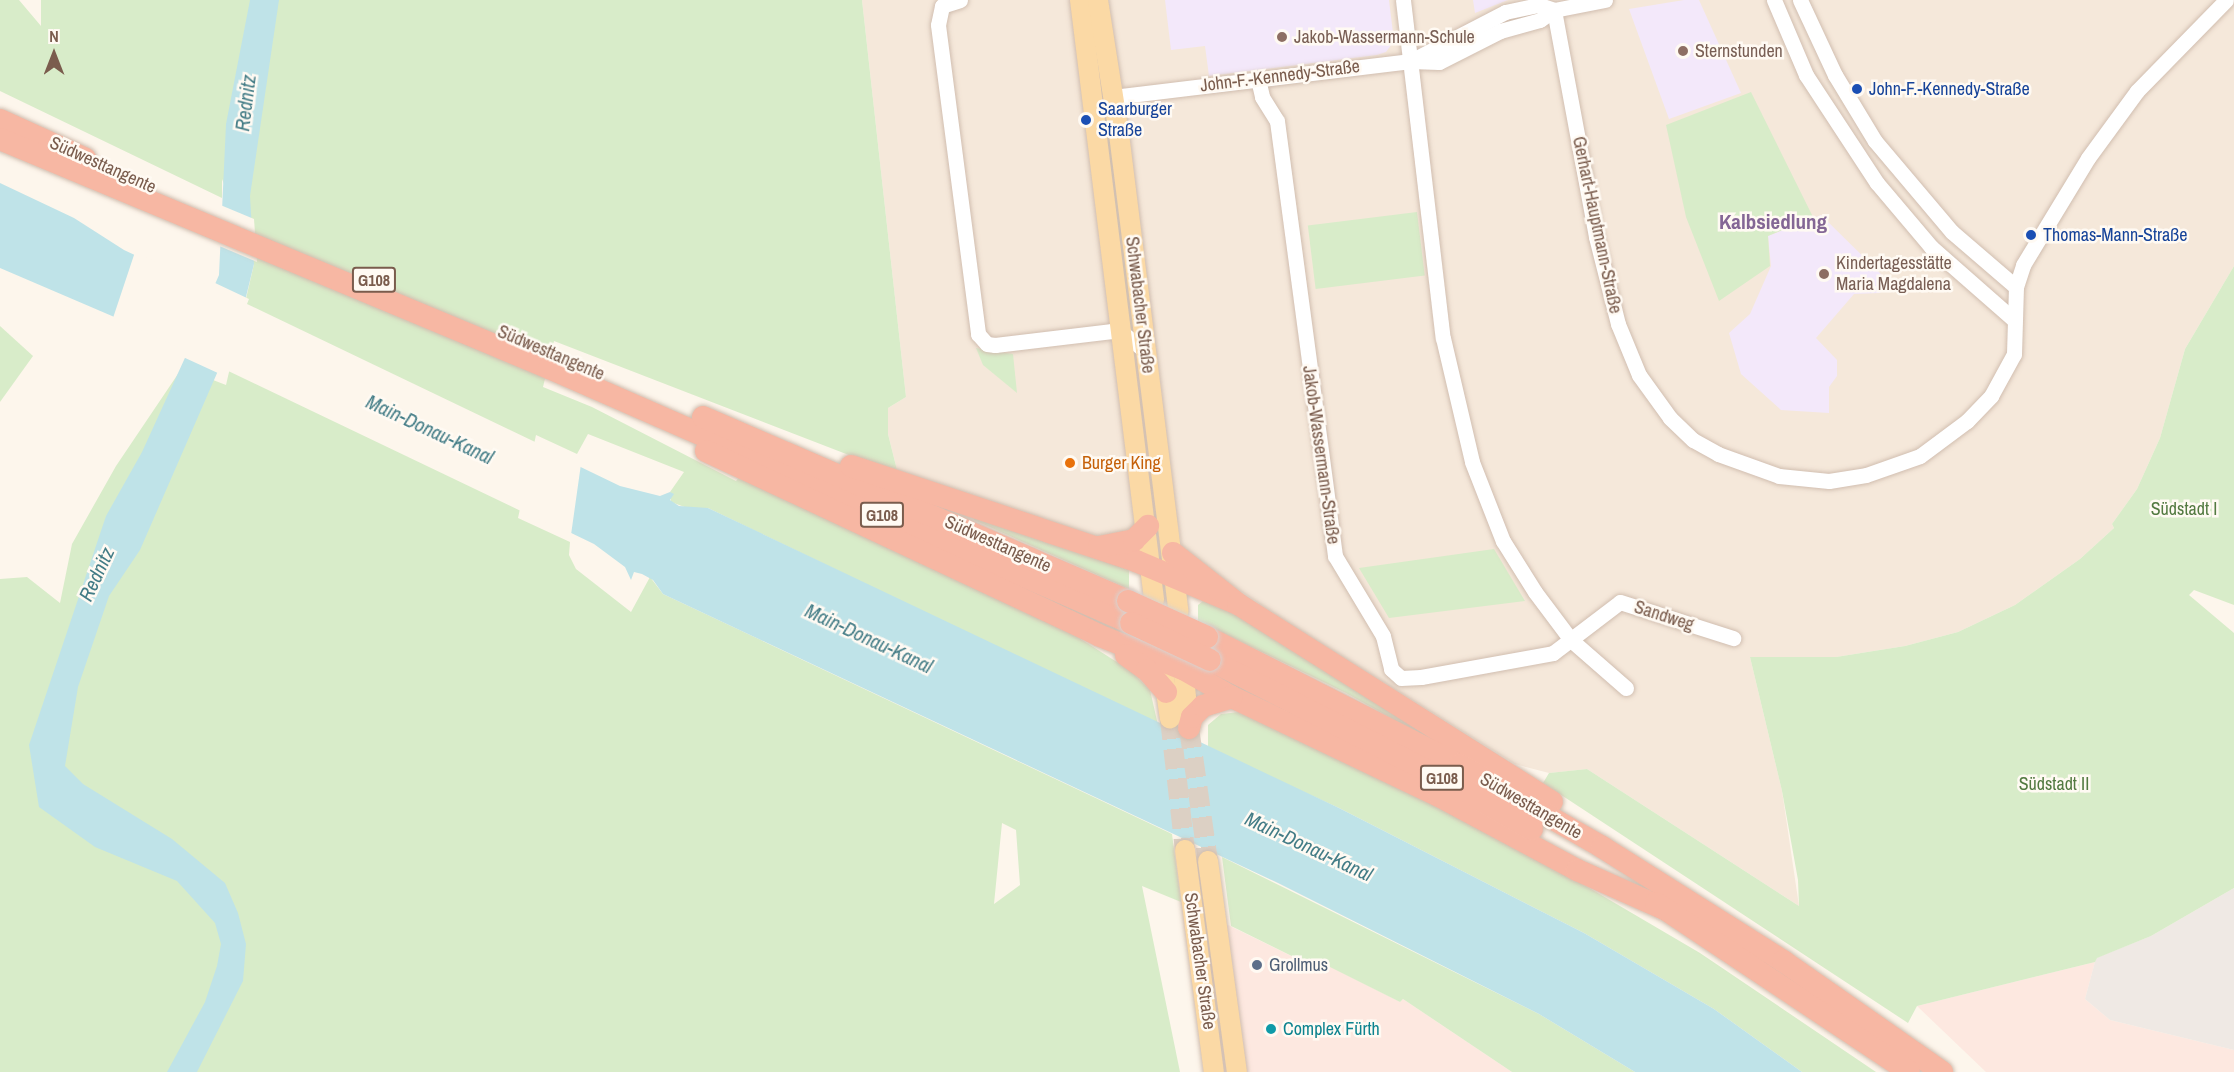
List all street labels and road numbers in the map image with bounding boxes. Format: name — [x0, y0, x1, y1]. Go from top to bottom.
street label: John-F.-Kennedy-Straße — [1199, 55, 1361, 97]
street label: Südwesttangente — [47, 132, 159, 198]
street label: Gerhart-Hauptmann-Straße — [1568, 134, 1626, 316]
street label: Schwabacher Straße — [1121, 235, 1159, 375]
road number: G108 — [352, 267, 397, 293]
street label: Südwesttangente — [494, 321, 608, 385]
street label: Jakob-Wassermann-Straße — [1298, 364, 1344, 546]
road number: G108 — [860, 502, 904, 528]
street label: Südwesttangente — [942, 511, 1054, 577]
street label: Sandweg — [1631, 596, 1697, 636]
road number: G108 — [1420, 765, 1464, 791]
street label: Südwesttangente — [1476, 768, 1586, 844]
street label: Schwabacher Straße — [1180, 891, 1220, 1031]

